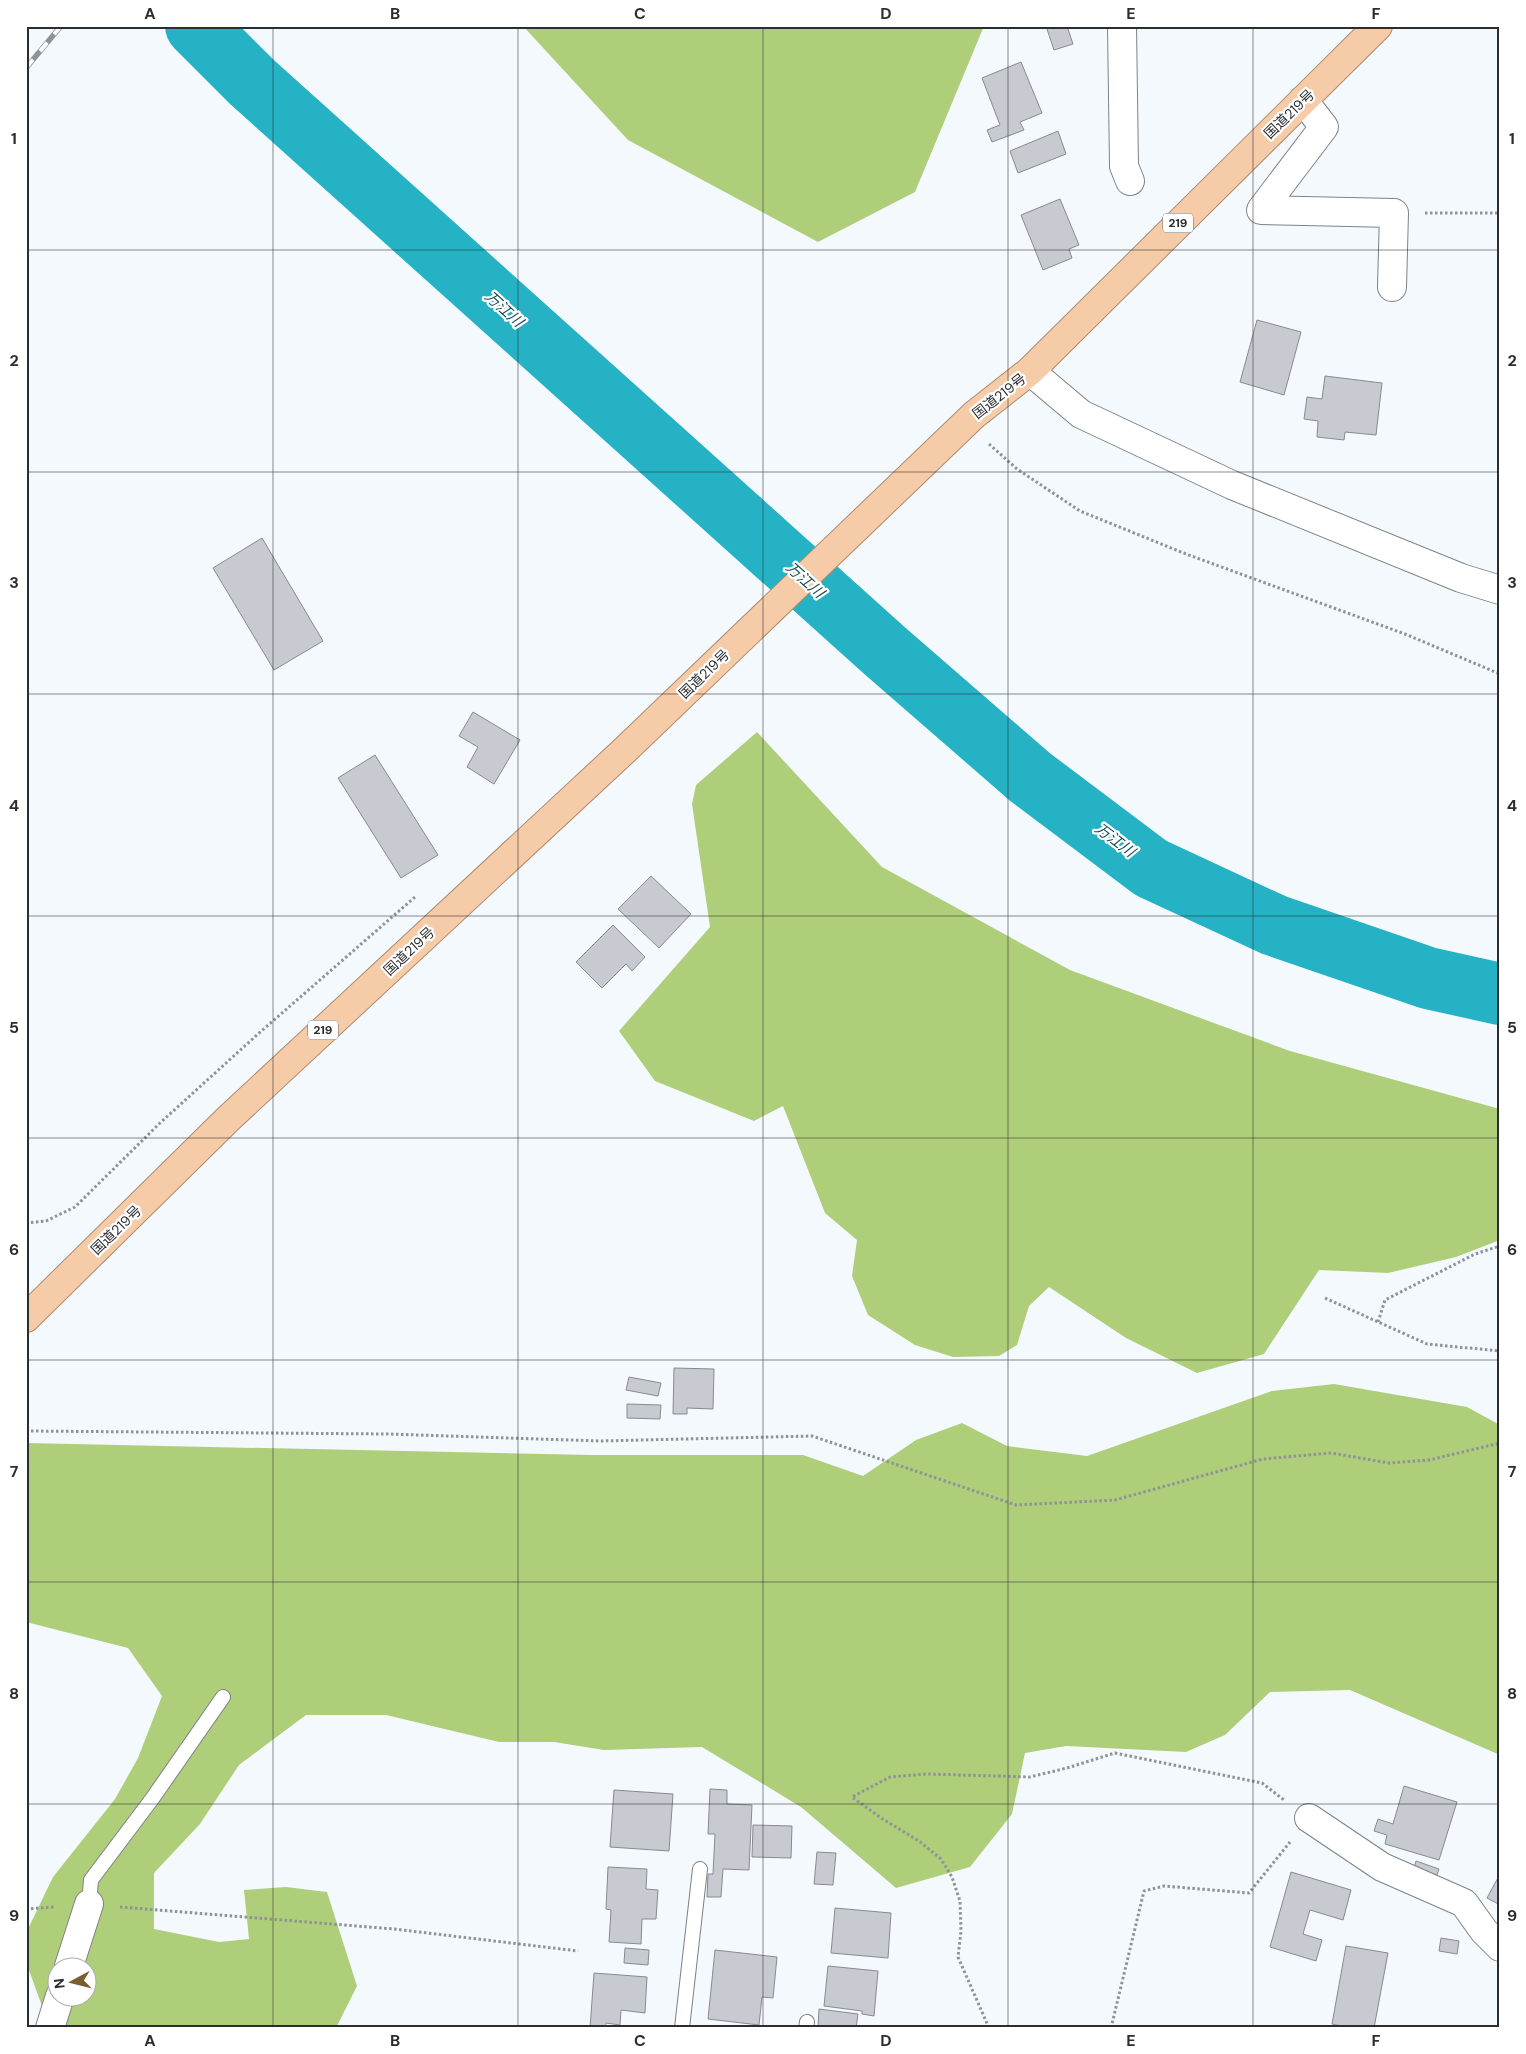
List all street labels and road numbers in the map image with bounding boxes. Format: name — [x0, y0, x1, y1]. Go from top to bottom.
street label: 国道219号 — [1260, 86, 1318, 142]
road number: 219 — [1163, 214, 1193, 232]
street label: 国道219号 — [969, 369, 1029, 423]
street label: 国道219号 — [675, 646, 733, 702]
street label: 国道219号 — [380, 923, 438, 979]
road number: 219 — [308, 1020, 338, 1040]
street label: 国道219号 — [87, 1202, 145, 1258]

